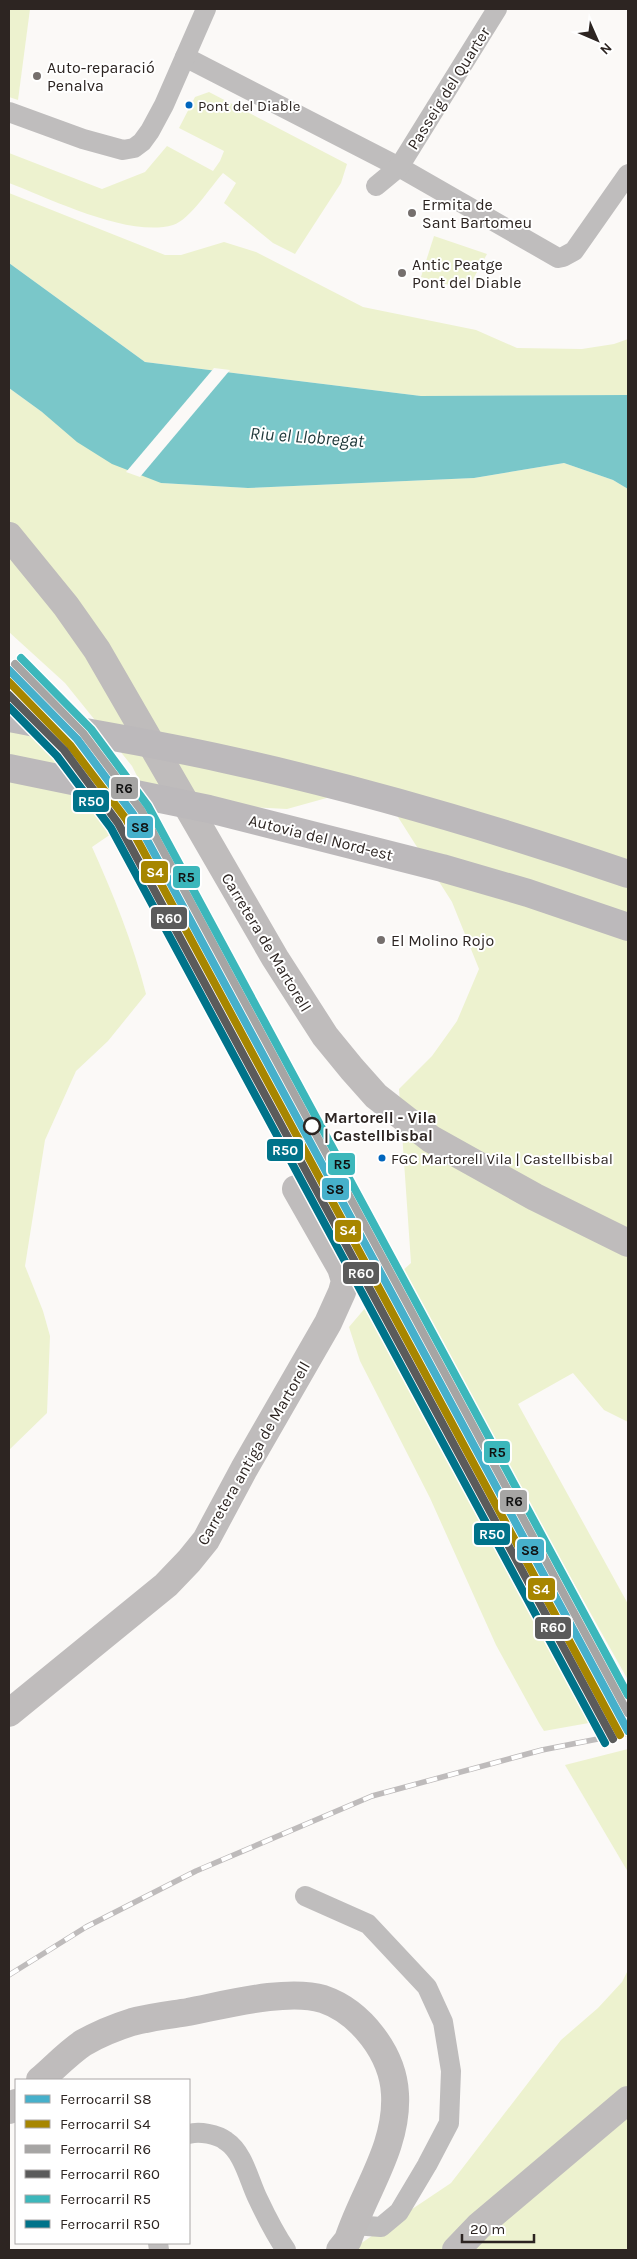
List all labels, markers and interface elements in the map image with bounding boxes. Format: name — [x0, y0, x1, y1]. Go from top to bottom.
north arrow — [572, 15, 622, 65]
street label: Passeig del Quarter — [403, 23, 494, 153]
text: N — [596, 39, 615, 58]
place label: Auto-reparació Penalva — [47, 58, 155, 95]
marker: Auto-reparació Penalva — [31, 70, 43, 82]
place label: Pont del Diable — [198, 97, 301, 115]
marker: Pont del Diable — [184, 100, 194, 110]
place label: Ermita de Sant Bartomeu — [422, 195, 532, 232]
marker: Ermita de Sant Bartomeu — [406, 207, 418, 219]
place label: Antic Peatge Pont del Diable — [412, 255, 521, 292]
marker: Antic Peatge Pont del Diable — [396, 267, 408, 279]
water label: Riu el Llobregat — [249, 422, 366, 452]
line badge: R6 — [110, 776, 139, 800]
text: R6 — [115, 780, 133, 797]
line badge: R50 — [72, 789, 110, 813]
text: R50 — [78, 793, 104, 810]
street label: Autovia del Nord-est — [247, 810, 395, 865]
line badge: S8 — [126, 815, 154, 839]
text: S8 — [131, 819, 149, 836]
line badge: S4 — [140, 860, 169, 884]
text: S4 — [146, 864, 164, 881]
line badge: R5 — [172, 865, 201, 889]
text: R5 — [177, 869, 195, 886]
street label: Carretera de Martorell — [218, 869, 316, 1015]
line badge: R60 — [150, 906, 188, 930]
text: R60 — [156, 910, 182, 927]
place label: El Molino Rojo — [391, 931, 494, 950]
marker: El Molino Rojo — [375, 934, 387, 946]
place label: Martorell - Vila | Castellbisbal — [324, 1108, 437, 1145]
marker: Martorell - Vila | Castellbisbal — [303, 1117, 321, 1135]
line badge: R50 — [266, 1138, 304, 1162]
text: R50 — [272, 1142, 298, 1159]
place label: FGC Martorell Vila | Castellbisbal — [391, 1150, 613, 1168]
line badge: R5 — [327, 1152, 356, 1176]
marker: FGC Martorell Vila | Castellbisbal — [377, 1153, 387, 1163]
text: R5 — [333, 1156, 351, 1173]
line badge: S8 — [321, 1177, 350, 1201]
text: S8 — [326, 1181, 344, 1198]
line badge: S4 — [334, 1219, 362, 1243]
text: S4 — [339, 1222, 357, 1239]
line badge: R60 — [342, 1261, 380, 1285]
text: R60 — [348, 1265, 374, 1282]
street label: Carretera antiga de Martorell — [193, 1358, 314, 1549]
line badge: R5 — [483, 1440, 511, 1464]
text: R5 — [488, 1444, 506, 1461]
line badge: R6 — [499, 1489, 528, 1513]
text: R6 — [505, 1493, 523, 1510]
line badge: R50 — [473, 1522, 511, 1546]
text: R50 — [479, 1526, 505, 1543]
line badge: S8 — [516, 1538, 545, 1562]
text: S8 — [521, 1542, 539, 1559]
line badge: S4 — [527, 1577, 556, 1601]
text: S4 — [532, 1581, 550, 1598]
line badge: R60 — [534, 1616, 572, 1640]
text: R60 — [540, 1619, 566, 1636]
legend — [15, 2079, 190, 2244]
text: Ferrocarril S8 — [60, 2090, 152, 2108]
text: Ferrocarril S4 — [60, 2115, 151, 2133]
text: Ferrocarril R6 — [60, 2140, 151, 2158]
text: Ferrocarril R60 — [60, 2165, 160, 2183]
text: Ferrocarril R5 — [60, 2190, 151, 2208]
scale bar — [462, 2212, 534, 2244]
text: Ferrocarril R50 — [60, 2215, 160, 2233]
text: 20 m — [470, 2220, 505, 2238]

